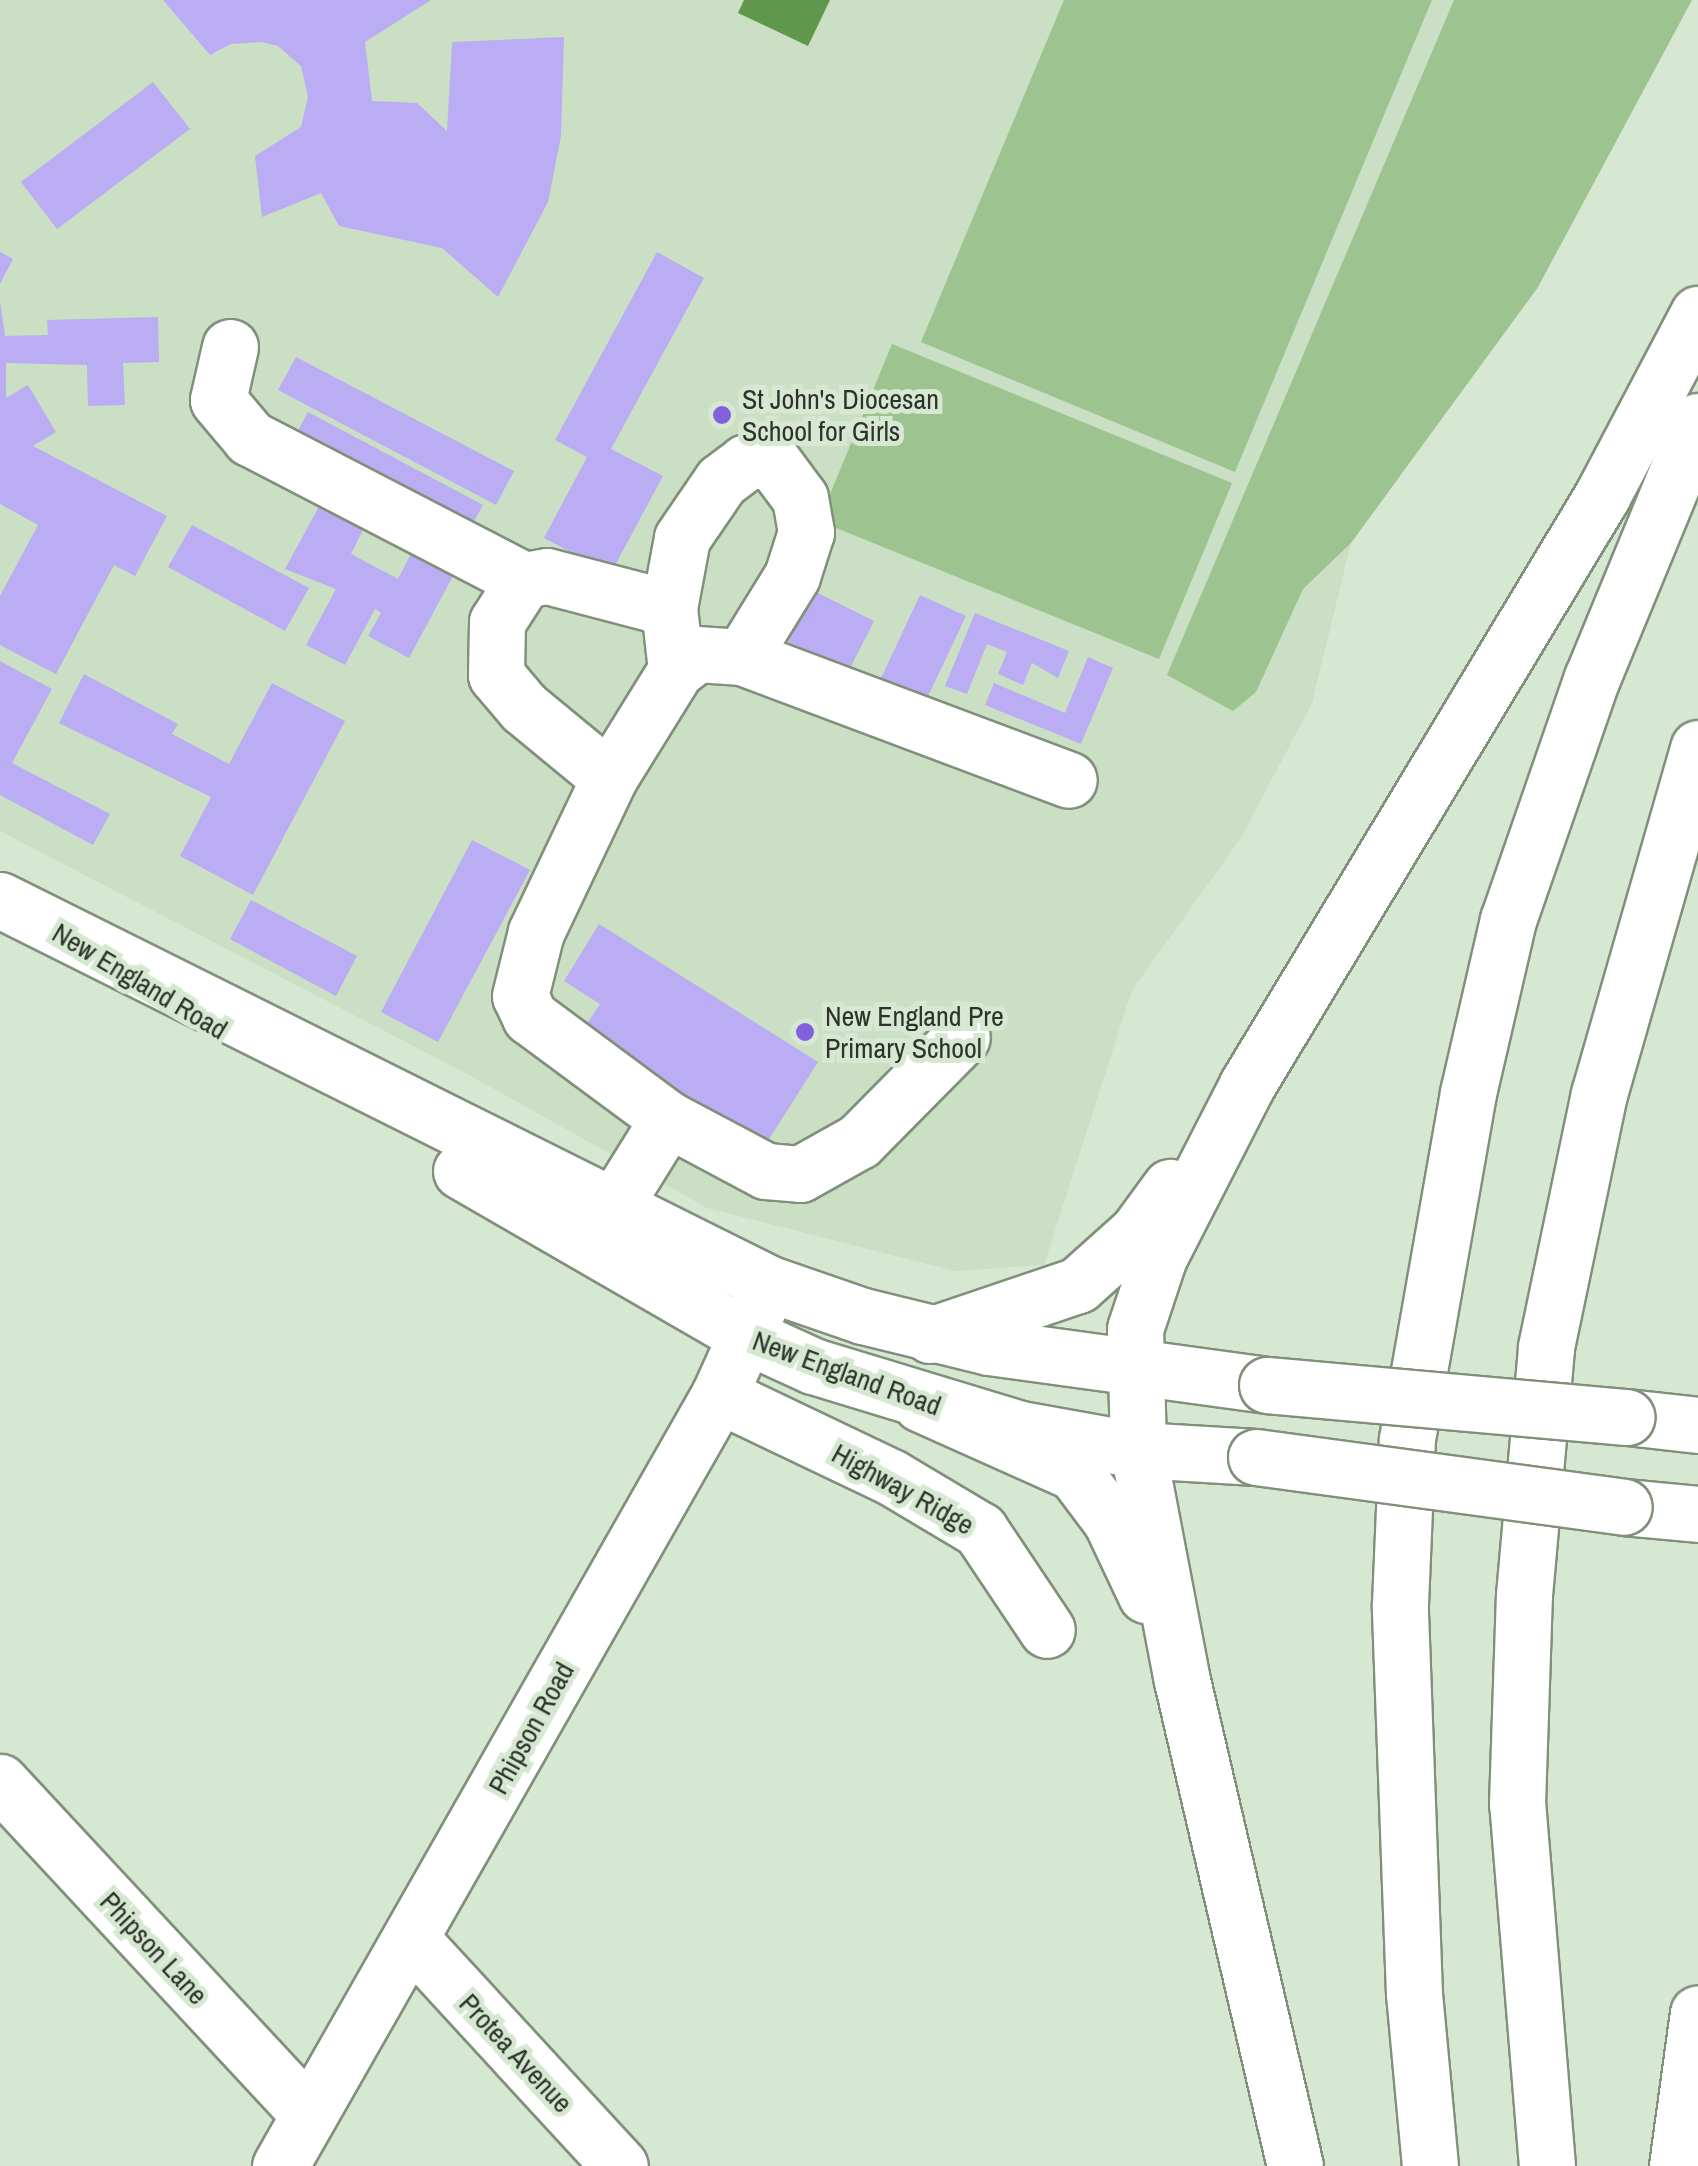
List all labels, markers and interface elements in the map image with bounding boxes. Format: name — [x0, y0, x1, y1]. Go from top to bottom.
place label: St John's Diocesan School for Girls — [742, 382, 939, 448]
marker: St John's Diocesan School for Girls — [711, 404, 733, 426]
street label: New England Road — [47, 916, 233, 1046]
place label: New England Pre Primary School — [825, 999, 1004, 1065]
marker: New England Pre Primary School — [794, 1021, 816, 1043]
street label: New England Road — [748, 1323, 946, 1423]
street label: Highway Ridge — [826, 1436, 980, 1542]
street label: Phipson Road — [481, 1656, 581, 1800]
street label: Phipson Lane — [93, 1885, 215, 2011]
street label: Protea Avenue — [452, 1986, 580, 2120]

